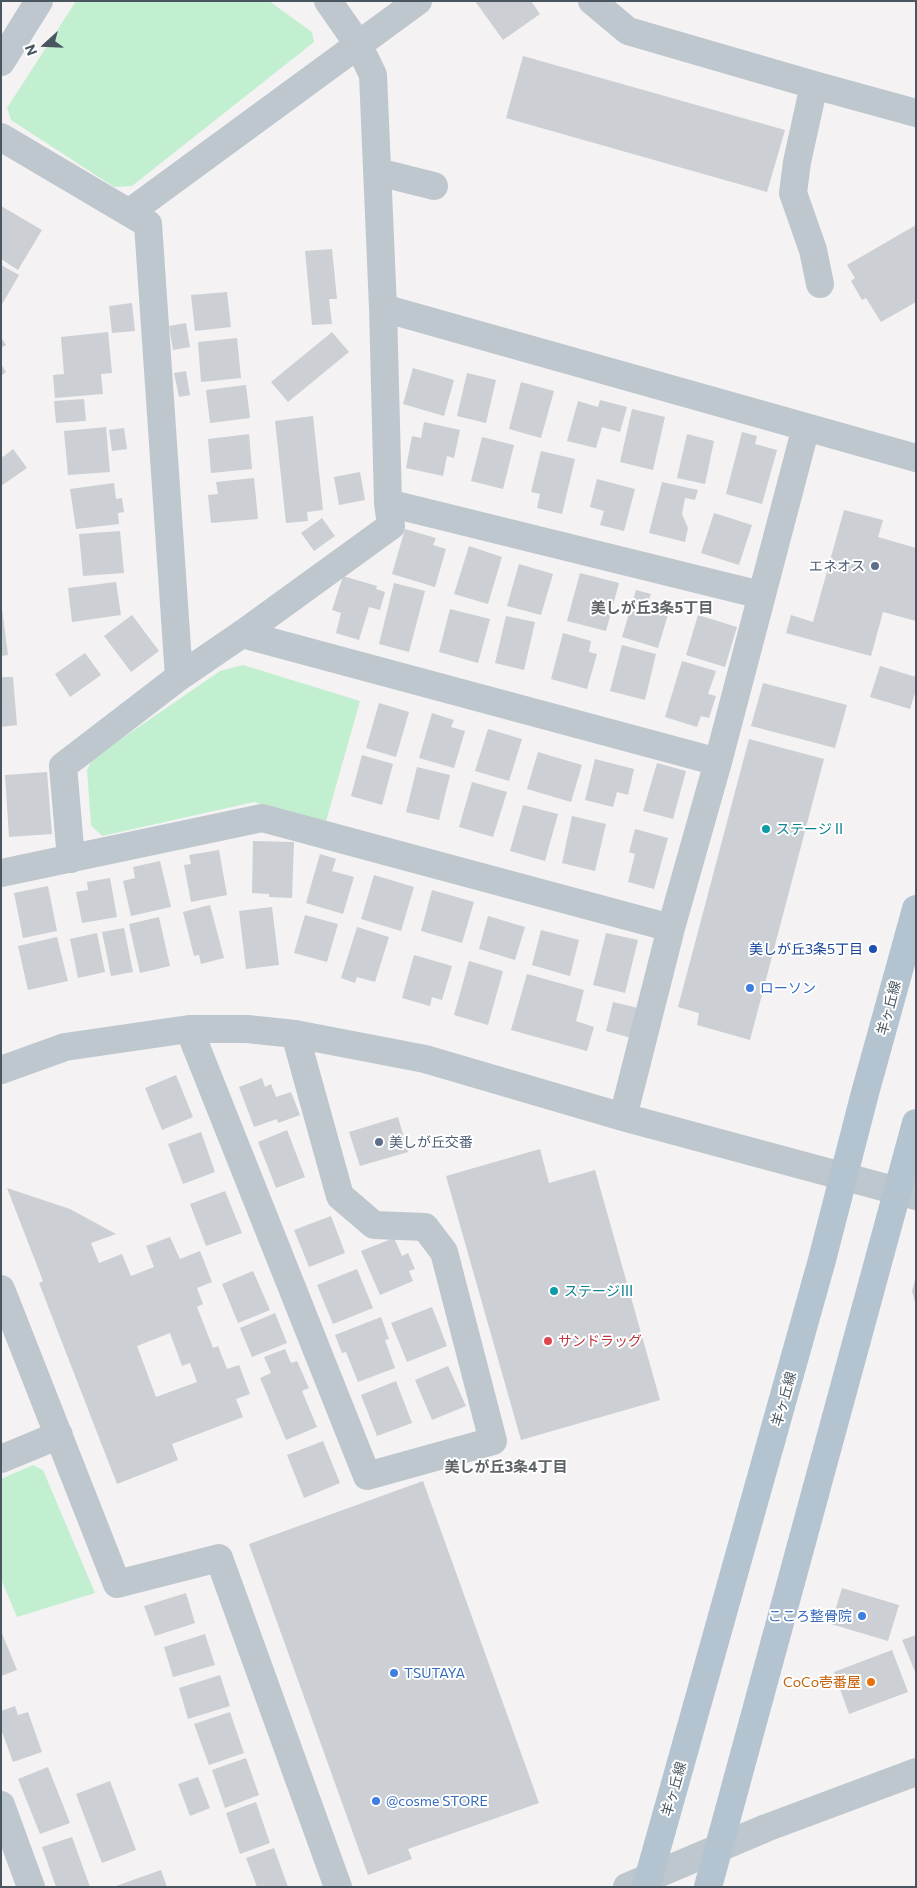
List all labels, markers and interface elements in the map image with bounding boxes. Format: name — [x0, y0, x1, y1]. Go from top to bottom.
north arrow — [20, 20, 70, 70]
text: N — [21, 42, 40, 58]
place label: エネオス — [809, 558, 865, 574]
marker: エネオス — [869, 560, 881, 572]
district label: 美しが丘3条5丁目 — [591, 599, 713, 617]
place label: ステージⅡ — [776, 821, 846, 837]
marker: ステージⅡ — [760, 823, 772, 835]
place label: 美しが丘3条5丁目 — [749, 941, 863, 957]
marker: 美しが丘3条5丁目 — [867, 943, 879, 955]
street label: 羊ヶ丘線 — [874, 979, 904, 1037]
place label: ローソン — [760, 980, 816, 996]
marker: ローソン — [744, 982, 756, 994]
place label: 美しが丘交番 — [389, 1134, 473, 1150]
marker: 美しが丘交番 — [373, 1136, 385, 1148]
place label: ステージⅢ — [564, 1283, 634, 1299]
marker: ステージⅢ — [548, 1285, 560, 1297]
place label: サンドラッグ — [558, 1333, 642, 1349]
marker: サンドラッグ — [542, 1335, 554, 1347]
street label: 羊ヶ丘線 — [768, 1370, 800, 1428]
district label: 美しが丘3条4丁目 — [445, 1458, 567, 1476]
place label: こころ整骨院 — [768, 1608, 852, 1624]
marker: こころ整骨院 — [856, 1610, 868, 1622]
place label: TSUTAYA — [404, 1665, 465, 1681]
marker: TSUTAYA — [388, 1667, 400, 1679]
place label: CoCo壱番屋 — [783, 1674, 861, 1690]
marker: CoCo壱番屋 — [865, 1676, 877, 1688]
street label: 羊ヶ丘線 — [658, 1760, 690, 1818]
place label: @cosme STORE — [386, 1793, 488, 1809]
marker: @cosme STORE — [370, 1795, 382, 1807]

